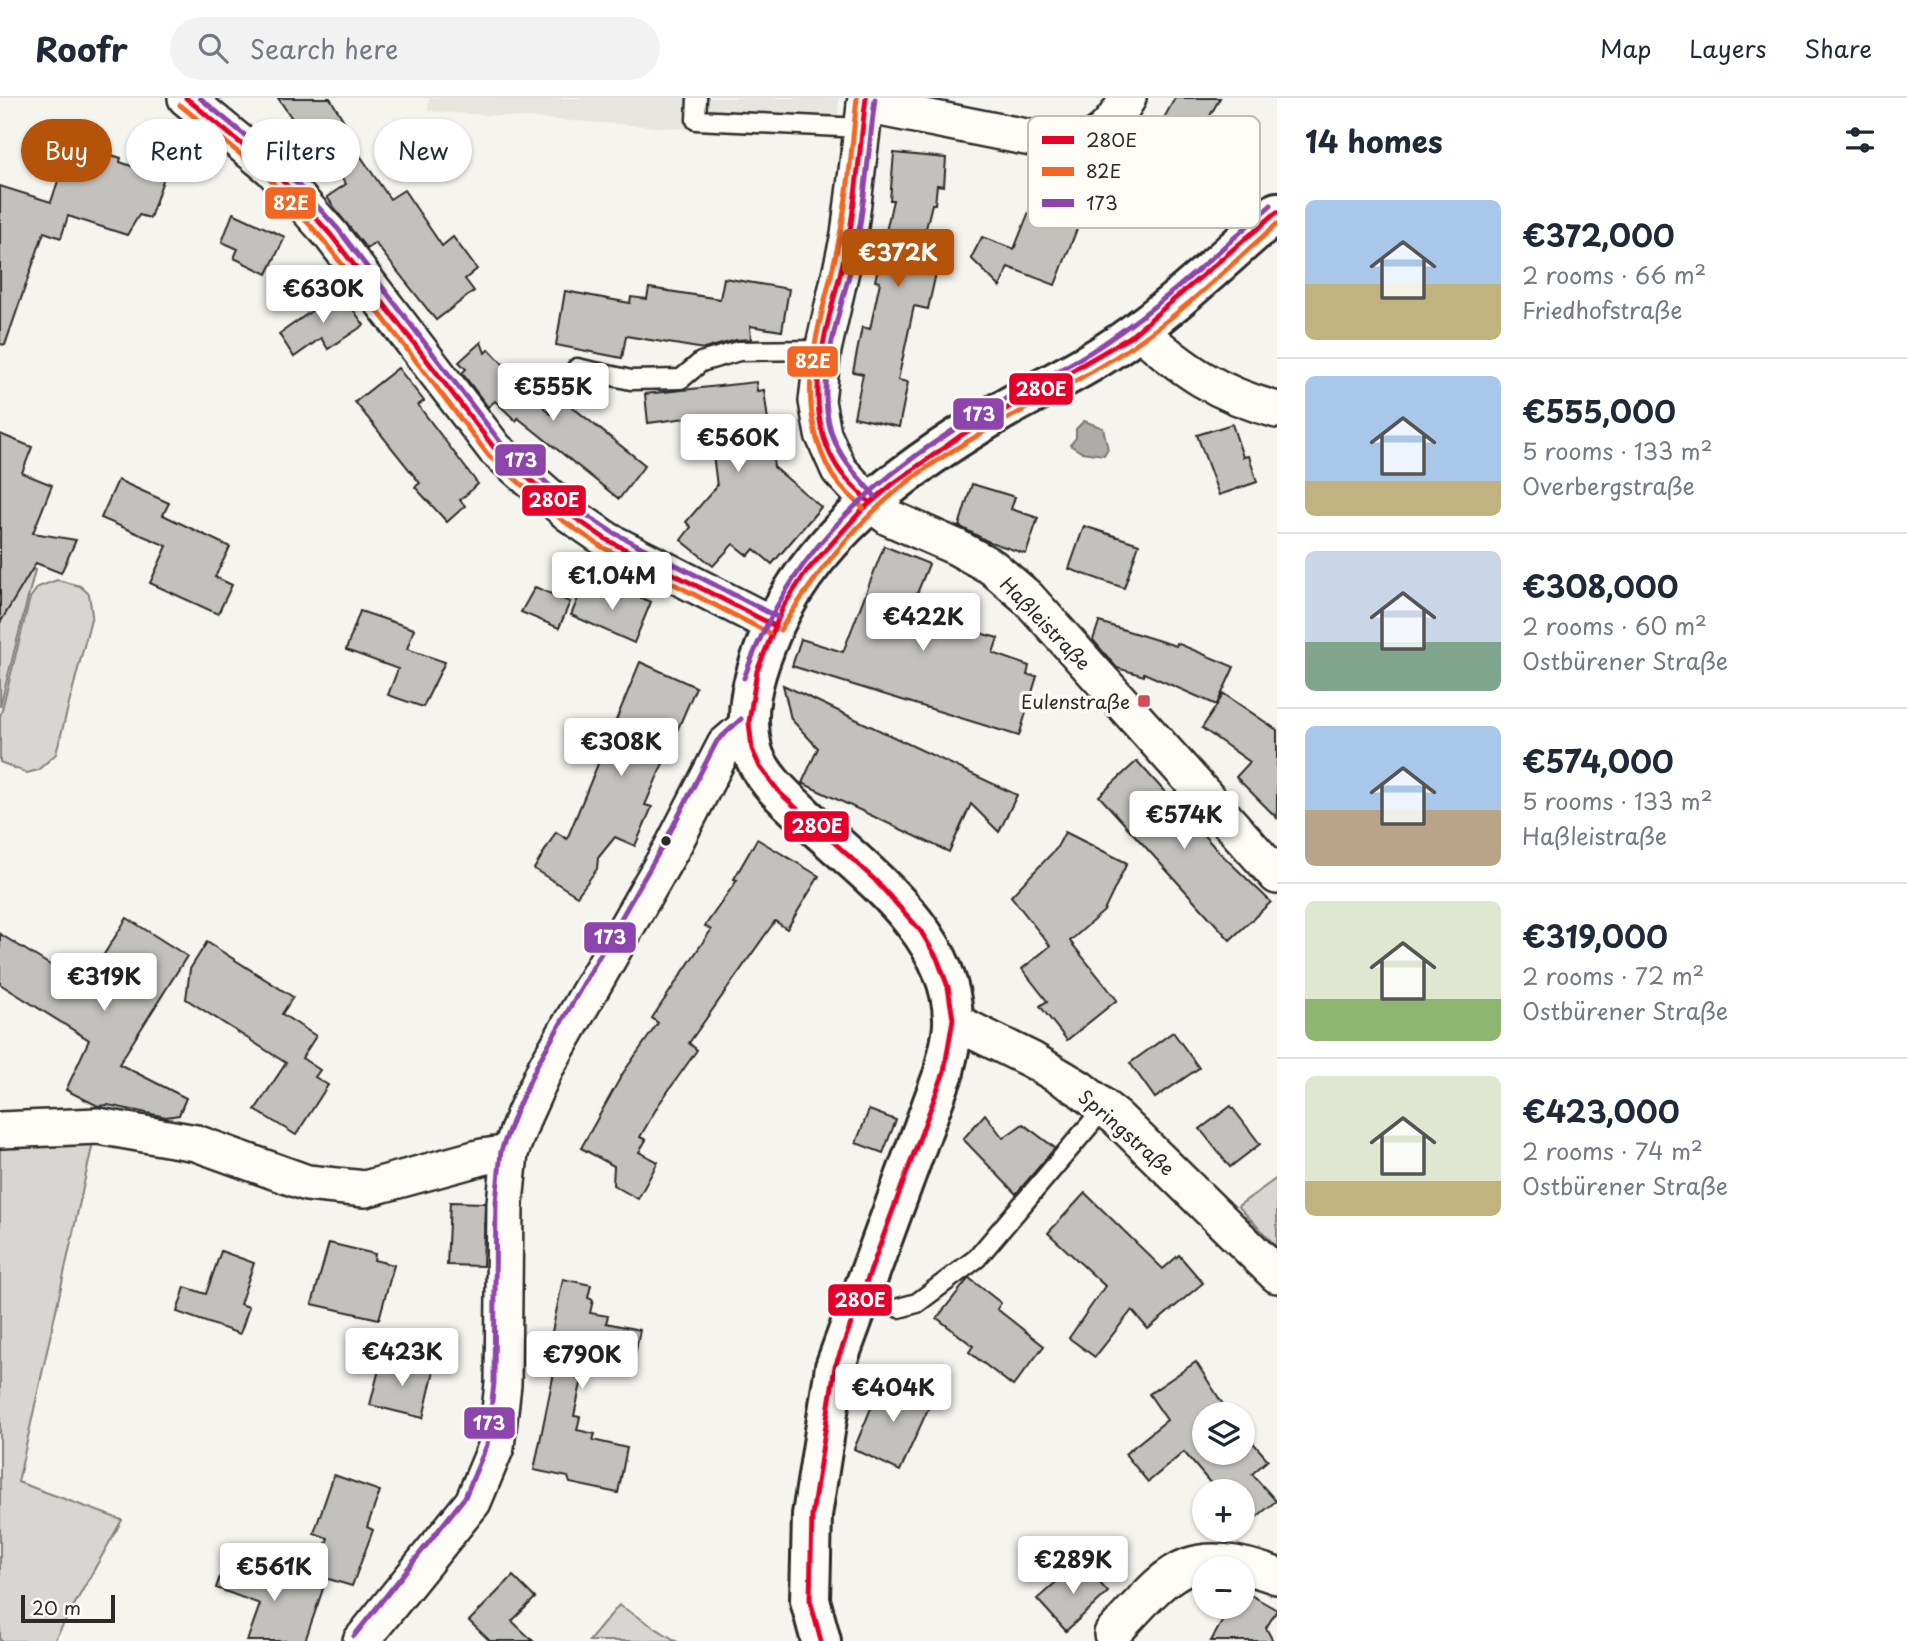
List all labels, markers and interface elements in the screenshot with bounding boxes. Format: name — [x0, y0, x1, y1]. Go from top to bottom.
search box — [170, 17, 660, 80]
text: Roofr — [35, 23, 128, 73]
icon: search — [194, 29, 232, 67]
text: Search here — [250, 29, 398, 68]
text: Map — [1600, 30, 1651, 66]
text: Layers — [1689, 30, 1766, 66]
text: Share — [1804, 30, 1872, 66]
legend — [1028, 116, 1260, 228]
text: 14 homes — [1305, 118, 1443, 163]
chip: Buy — [21, 119, 112, 182]
chip: Rent — [126, 119, 227, 182]
chip: Filters — [241, 119, 360, 182]
chip: New — [374, 119, 472, 182]
icon: filters — [1841, 121, 1879, 159]
text: 280E — [1086, 125, 1137, 153]
text: 82E — [1086, 156, 1122, 184]
line badge: 82E — [264, 186, 317, 220]
text: 82E — [273, 188, 309, 216]
text: 173 — [1086, 188, 1118, 216]
text: €372,000 — [1522, 212, 1675, 257]
icon: home — [1361, 228, 1445, 312]
pin: €372K — [849, 230, 947, 289]
text: €372K — [858, 234, 938, 269]
text: 2 rooms · 66 m² — [1522, 257, 1706, 292]
pin: €630K — [274, 266, 372, 325]
text: €630K — [282, 270, 364, 305]
text: Friedhofstraße — [1522, 292, 1682, 327]
line badge: 82E — [786, 345, 839, 378]
text: 82E — [795, 346, 831, 374]
pin: €555K — [504, 364, 602, 423]
text: €555K — [514, 368, 592, 403]
line badge: 280E — [1008, 372, 1074, 406]
text: 280E — [1015, 374, 1067, 402]
text: €555,000 — [1522, 388, 1676, 433]
line badge: 173 — [952, 397, 1005, 431]
text: 173 — [963, 399, 995, 427]
icon: home — [1361, 404, 1445, 488]
pin: €560K — [689, 414, 787, 474]
text: €560K — [697, 419, 779, 454]
text: 5 rooms · 133 m² — [1522, 433, 1713, 468]
line badge: 173 — [494, 443, 547, 477]
text: 173 — [505, 445, 537, 473]
text: Overbergstraße — [1522, 468, 1695, 503]
line badge: 280E — [521, 484, 587, 517]
text: 280E — [528, 485, 580, 513]
pin: €1.04M — [555, 552, 669, 612]
text: €1.04M — [568, 557, 656, 592]
text: €308,000 — [1522, 563, 1678, 608]
street label: Haßleistraße — [994, 570, 1098, 676]
icon: home — [1361, 579, 1445, 663]
pin: €422K — [874, 594, 972, 653]
text: €422K — [882, 598, 964, 633]
text: 2 rooms · 60 m² — [1522, 608, 1707, 643]
text: Ostbürener Straße — [1522, 643, 1728, 678]
place label: Eulenstraße — [1021, 687, 1130, 715]
marker: Eulenstraße — [1136, 693, 1152, 709]
pin: €308K — [572, 718, 670, 778]
text: €308K — [580, 723, 662, 758]
text: €574,000 — [1522, 738, 1674, 783]
icon: home — [1361, 754, 1445, 838]
text: 5 rooms · 133 m² — [1522, 783, 1713, 818]
pin: €574K — [1135, 792, 1233, 851]
text: €574K — [1145, 796, 1223, 831]
line badge: 280E — [783, 810, 850, 843]
text: 280E — [791, 811, 843, 839]
text: Haßleistraße — [1522, 818, 1667, 853]
unlabelled marker — [659, 834, 673, 848]
text: €319,000 — [1522, 913, 1668, 958]
line badge: 173 — [583, 921, 637, 954]
text: 173 — [594, 922, 626, 950]
icon: home — [1361, 929, 1445, 1013]
pin: €319K — [55, 954, 153, 1013]
text: €319K — [67, 958, 141, 993]
text: 2 rooms · 72 m² — [1522, 958, 1704, 993]
text: Ostbürener Straße — [1522, 993, 1728, 1028]
street label: Springstraße — [1073, 1082, 1181, 1182]
text: €423,000 — [1522, 1088, 1680, 1133]
icon: home — [1361, 1104, 1445, 1188]
text: 2 rooms · 74 m² — [1522, 1133, 1703, 1168]
text: Ostbürener Straße — [1522, 1168, 1728, 1203]
line badge: 280E — [827, 1283, 893, 1317]
text: 280E — [834, 1285, 886, 1313]
pin: €423K — [353, 1328, 451, 1388]
pin: €790K — [533, 1332, 631, 1391]
text: €423K — [361, 1333, 443, 1368]
text: €790K — [543, 1336, 621, 1371]
pin: €404K — [844, 1364, 942, 1424]
text: €404K — [851, 1369, 935, 1404]
map controls — [1192, 1402, 1255, 1619]
button: layers — [1192, 1402, 1255, 1465]
line badge: 173 — [463, 1406, 516, 1440]
text: 173 — [473, 1408, 505, 1436]
button: + — [1192, 1479, 1255, 1542]
pin: €289K — [1024, 1536, 1122, 1596]
text: €289K — [1034, 1541, 1112, 1576]
pin: €561K — [225, 1544, 323, 1603]
text: €561K — [236, 1548, 312, 1583]
button: − — [1192, 1556, 1255, 1619]
scale bar — [21, 1592, 116, 1624]
text: 20 m — [32, 1593, 81, 1621]

